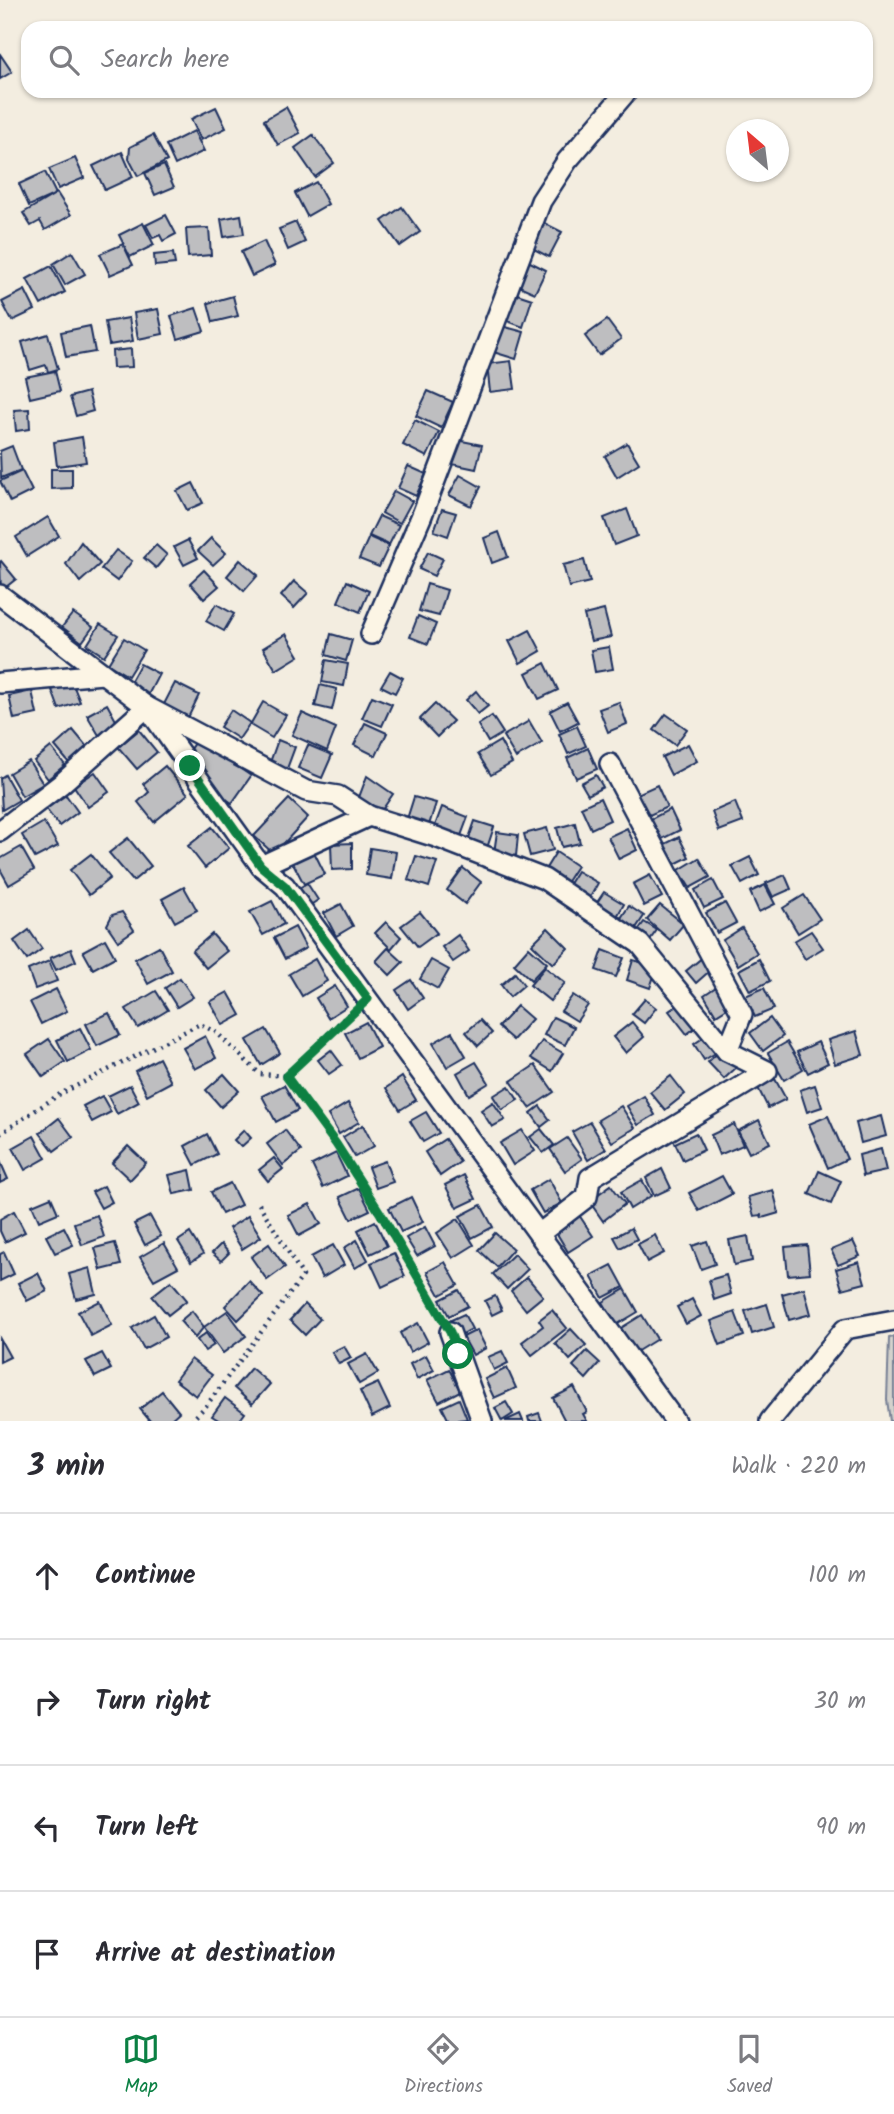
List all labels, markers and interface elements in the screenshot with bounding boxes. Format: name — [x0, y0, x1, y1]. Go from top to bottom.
search box — [21, 21, 873, 98]
text: Search here — [101, 39, 229, 81]
icon: search — [45, 41, 83, 79]
north arrow — [726, 119, 789, 182]
route end — [174, 750, 205, 781]
route start — [442, 1338, 473, 1369]
text: 3 min — [28, 1443, 105, 1491]
text: Walk · 220 m — [731, 1449, 866, 1485]
text: Continue — [95, 1555, 196, 1597]
icon: ahead — [28, 1557, 66, 1595]
text: 100 m — [808, 1558, 866, 1594]
text: Turn right — [95, 1681, 211, 1723]
icon: right — [28, 1683, 66, 1721]
text: 30 m — [814, 1684, 866, 1720]
text: Turn left — [95, 1807, 198, 1849]
icon: left — [28, 1809, 66, 1847]
text: 90 m — [816, 1810, 866, 1846]
text: Arrive at destination — [95, 1933, 335, 1975]
icon: arrive — [28, 1935, 66, 1973]
tab: Map — [122, 2030, 160, 2102]
tab: Directions — [404, 2030, 483, 2102]
tab: Saved — [727, 2030, 772, 2102]

